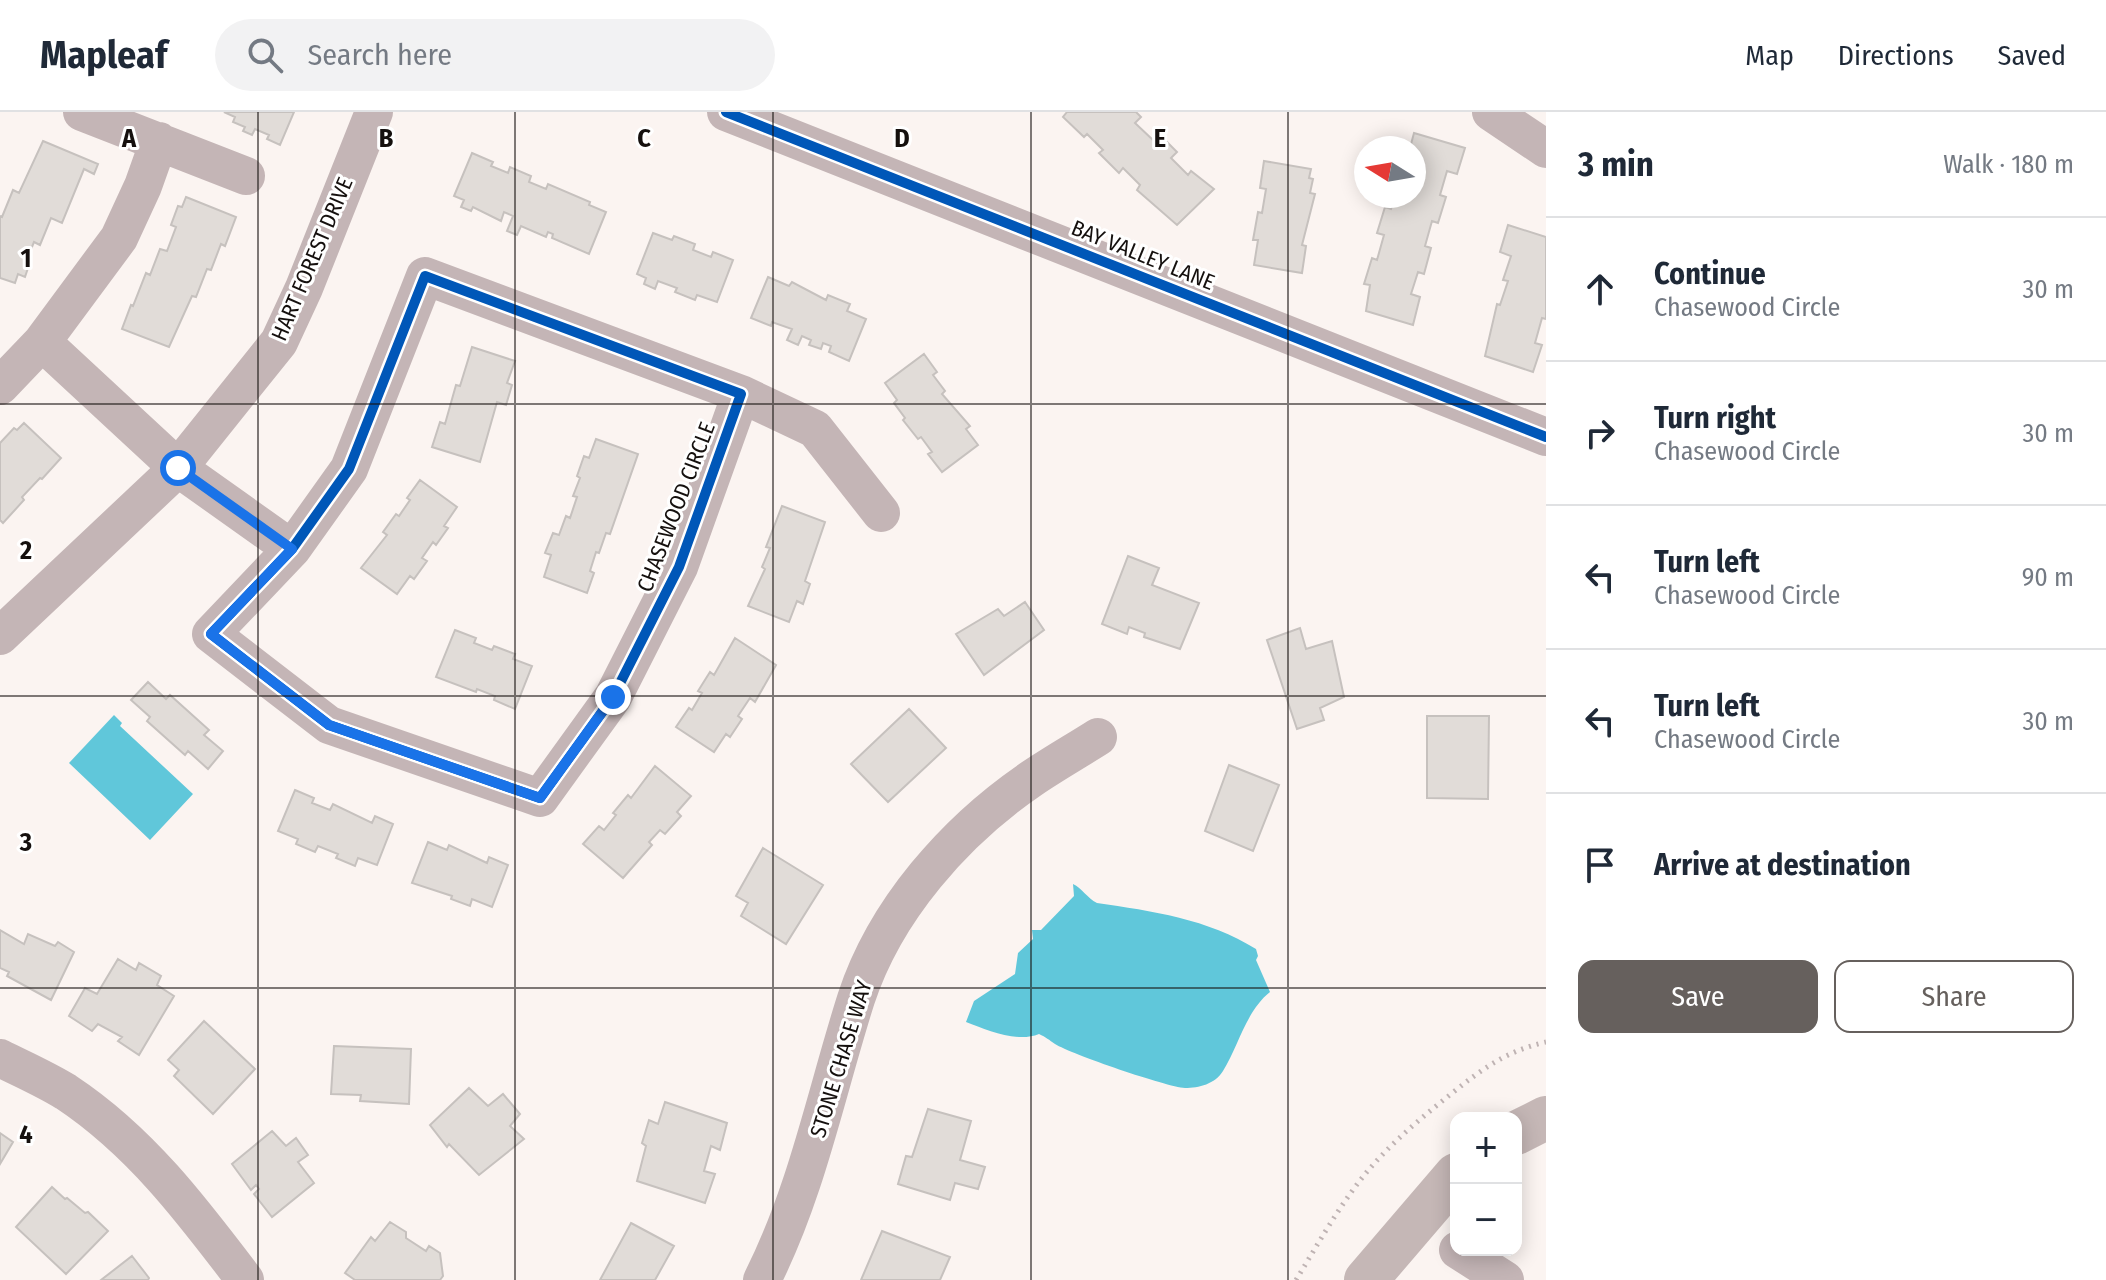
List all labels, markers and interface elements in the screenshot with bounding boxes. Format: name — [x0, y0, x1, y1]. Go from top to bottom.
search box — [215, 19, 775, 91]
text: Mapleaf — [40, 32, 167, 78]
icon: search — [243, 33, 287, 77]
text: Search here — [307, 37, 452, 73]
text: Map — [1745, 39, 1794, 72]
text: Directions — [1838, 39, 1954, 72]
text: Saved — [1998, 39, 2066, 72]
text: A — [121, 123, 137, 154]
text: B — [379, 123, 394, 154]
text: C — [637, 123, 651, 154]
text: D — [894, 123, 910, 154]
text: E — [1154, 123, 1166, 154]
north arrow — [1354, 136, 1426, 208]
text: 3 min — [1578, 144, 1654, 185]
text: Walk · 180 m — [1943, 149, 2074, 180]
street label: HART FOREST DRIVE — [265, 173, 359, 345]
street label: BAY VALLEY LANE — [1068, 214, 1218, 296]
text: 1 — [21, 243, 32, 274]
text: Continue — [1654, 256, 1766, 292]
icon: ahead — [1578, 267, 1622, 311]
text: 30 m — [2023, 274, 2074, 305]
text: Chasewood Circle — [1654, 292, 1840, 323]
text: Turn right — [1654, 400, 1776, 436]
icon: right — [1578, 411, 1622, 455]
street label: CHASEWOOD CIRCLE — [631, 418, 721, 596]
text: 30 m — [2023, 418, 2074, 449]
text: Chasewood Circle — [1654, 436, 1840, 467]
route start — [160, 450, 196, 486]
text: 2 — [19, 535, 32, 566]
text: Turn left — [1654, 544, 1760, 580]
icon: left — [1578, 555, 1622, 599]
text: 90 m — [2022, 562, 2074, 593]
text: Chasewood Circle — [1654, 580, 1840, 611]
route end — [595, 679, 631, 715]
text: Turn left — [1654, 688, 1760, 724]
icon: left — [1578, 699, 1622, 743]
text: 30 m — [2023, 706, 2074, 737]
text: Chasewood Circle — [1654, 724, 1840, 755]
text: 3 — [19, 827, 32, 858]
icon: arrive — [1578, 843, 1622, 887]
text: Arrive at destination — [1654, 847, 1911, 883]
button: Save — [1578, 960, 1818, 1033]
button: Share — [1834, 960, 2074, 1033]
street label: STONE CHASE WAY — [804, 977, 878, 1141]
map controls — [1450, 1112, 1522, 1256]
button: + — [1450, 1112, 1522, 1184]
text: 4 — [19, 1119, 33, 1150]
button: − — [1450, 1184, 1522, 1256]

